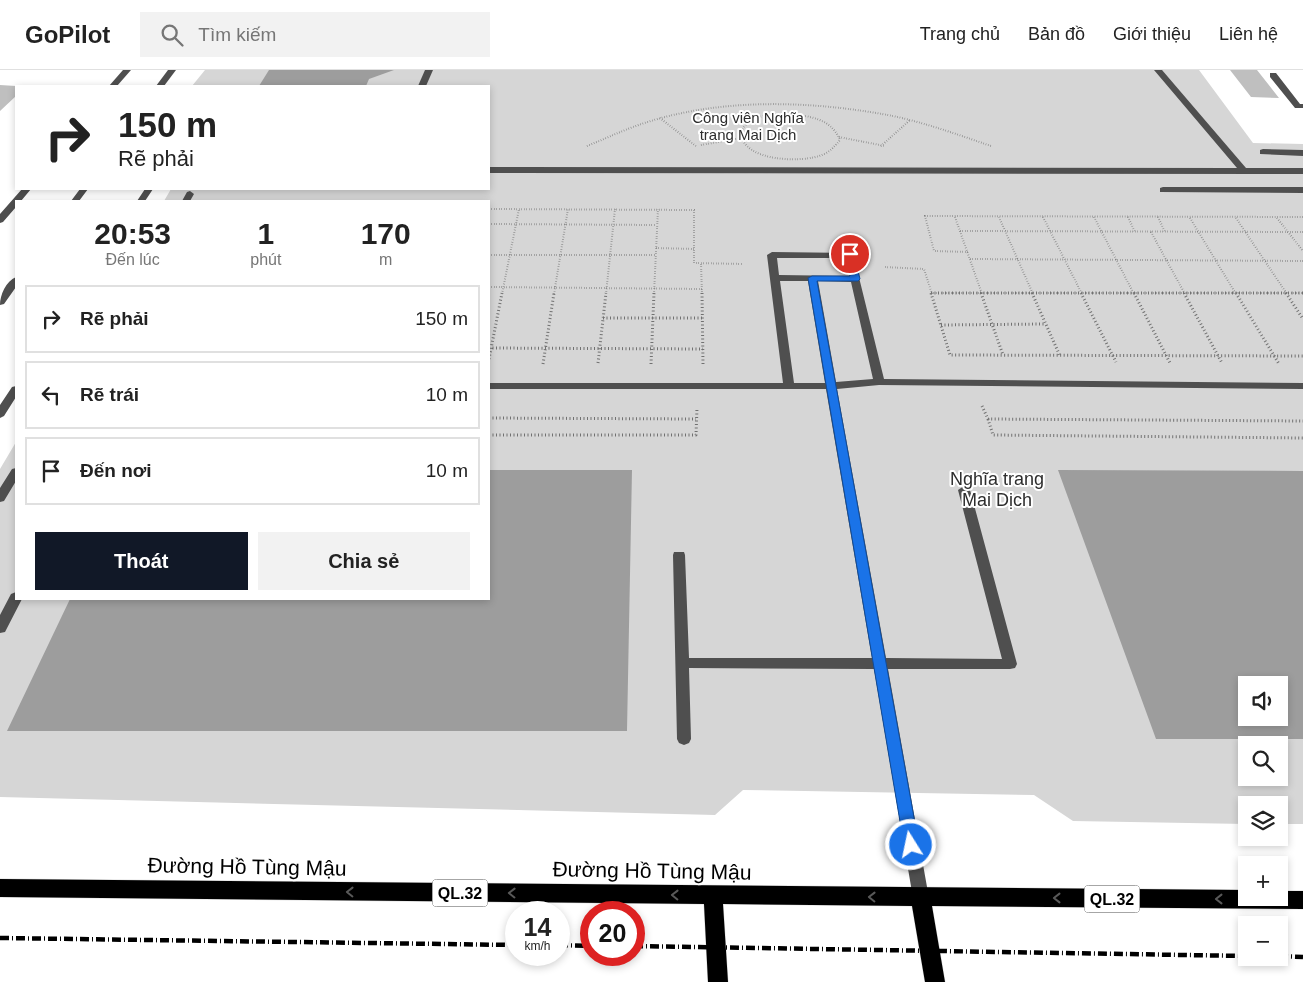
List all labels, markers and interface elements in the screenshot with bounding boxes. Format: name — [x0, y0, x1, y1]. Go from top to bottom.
search box — [140, 12, 490, 57]
text: GoPilot — [25, 21, 110, 48]
icon: search — [158, 21, 186, 49]
text: Tìm kiếm — [198, 24, 276, 45]
text: Trang chủ — [920, 24, 1000, 44]
text: Bản đồ — [1028, 24, 1085, 44]
text: Giới thiệu — [1113, 24, 1191, 44]
text: Liên hệ — [1219, 24, 1278, 44]
icon: right — [35, 105, 100, 170]
text: 150 m — [118, 105, 217, 144]
park label: Công viên Nghĩa trang Mai Dịch — [692, 109, 805, 143]
text: Rẽ phải — [118, 146, 194, 171]
text: 20:53 — [94, 217, 171, 250]
text: 1 — [257, 217, 274, 250]
text: 170 — [361, 217, 411, 250]
pin — [829, 233, 871, 275]
icon: arrive — [836, 240, 864, 268]
text: Đến lúc — [106, 251, 160, 268]
text: phút — [250, 251, 281, 268]
text: m — [379, 251, 392, 268]
icon: right — [37, 305, 65, 333]
text: Rẽ phải — [80, 308, 149, 329]
text: 150 m — [415, 308, 468, 329]
icon: left — [37, 381, 65, 409]
text: Rẽ trái — [80, 384, 139, 405]
text: 10 m — [426, 384, 468, 405]
icon: arrive — [37, 457, 65, 485]
text: Đến nơi — [80, 460, 152, 481]
text: 10 m — [426, 460, 468, 481]
park label: Nghĩa trang Mai Dịch — [950, 469, 1044, 510]
button: Thoát — [35, 532, 248, 590]
button: Chia sẻ — [258, 532, 470, 590]
map controls — [1238, 676, 1288, 966]
button: sound — [1238, 676, 1288, 726]
button: search — [1238, 736, 1288, 786]
button: layers — [1238, 796, 1288, 846]
position arrow — [884, 818, 936, 870]
street label: Đường Hồ Tùng Mậu — [147, 853, 347, 880]
button: + — [1238, 856, 1288, 906]
street label: Đường Hồ Tùng Mậu — [552, 857, 752, 884]
road number: QL.32 — [432, 880, 488, 906]
road number: QL.32 — [1084, 886, 1140, 912]
one-way arrow — [345, 887, 353, 897]
one-way arrow — [508, 888, 516, 898]
one-way arrow — [670, 890, 678, 900]
one-way arrow — [868, 892, 876, 902]
one-way arrow — [1053, 893, 1061, 904]
one-way arrow — [1215, 894, 1223, 904]
speed limit sign: 20 — [580, 901, 645, 966]
text: 14 — [524, 913, 551, 941]
button: − — [1238, 916, 1288, 966]
text: km/h — [524, 939, 551, 953]

